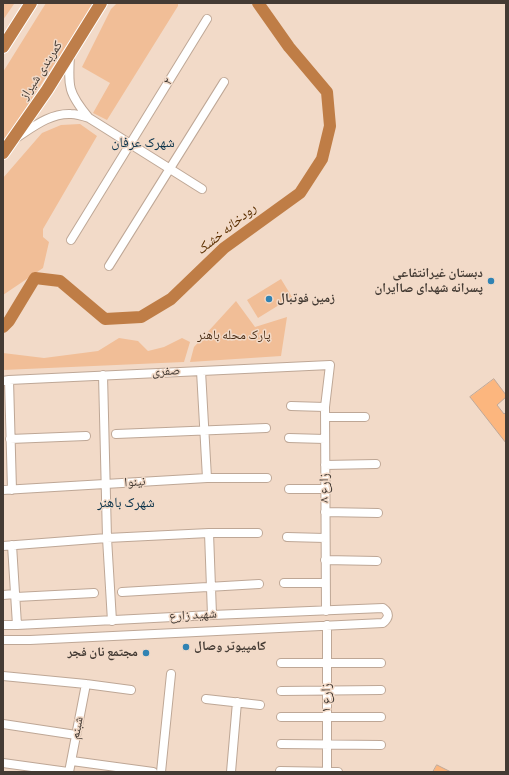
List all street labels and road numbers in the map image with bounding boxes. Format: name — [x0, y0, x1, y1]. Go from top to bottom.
street label: کمربندی شیراز — [17, 39, 67, 103]
street label: ۲ — [161, 75, 177, 89]
street label: صفری — [151, 363, 181, 381]
street label: ۸ زارع — [317, 473, 333, 503]
street label: نینوا — [124, 474, 146, 492]
street label: شهید زارع — [169, 607, 217, 625]
street label: ۱ زارع — [319, 683, 335, 713]
street label: شبنم — [68, 715, 88, 741]

